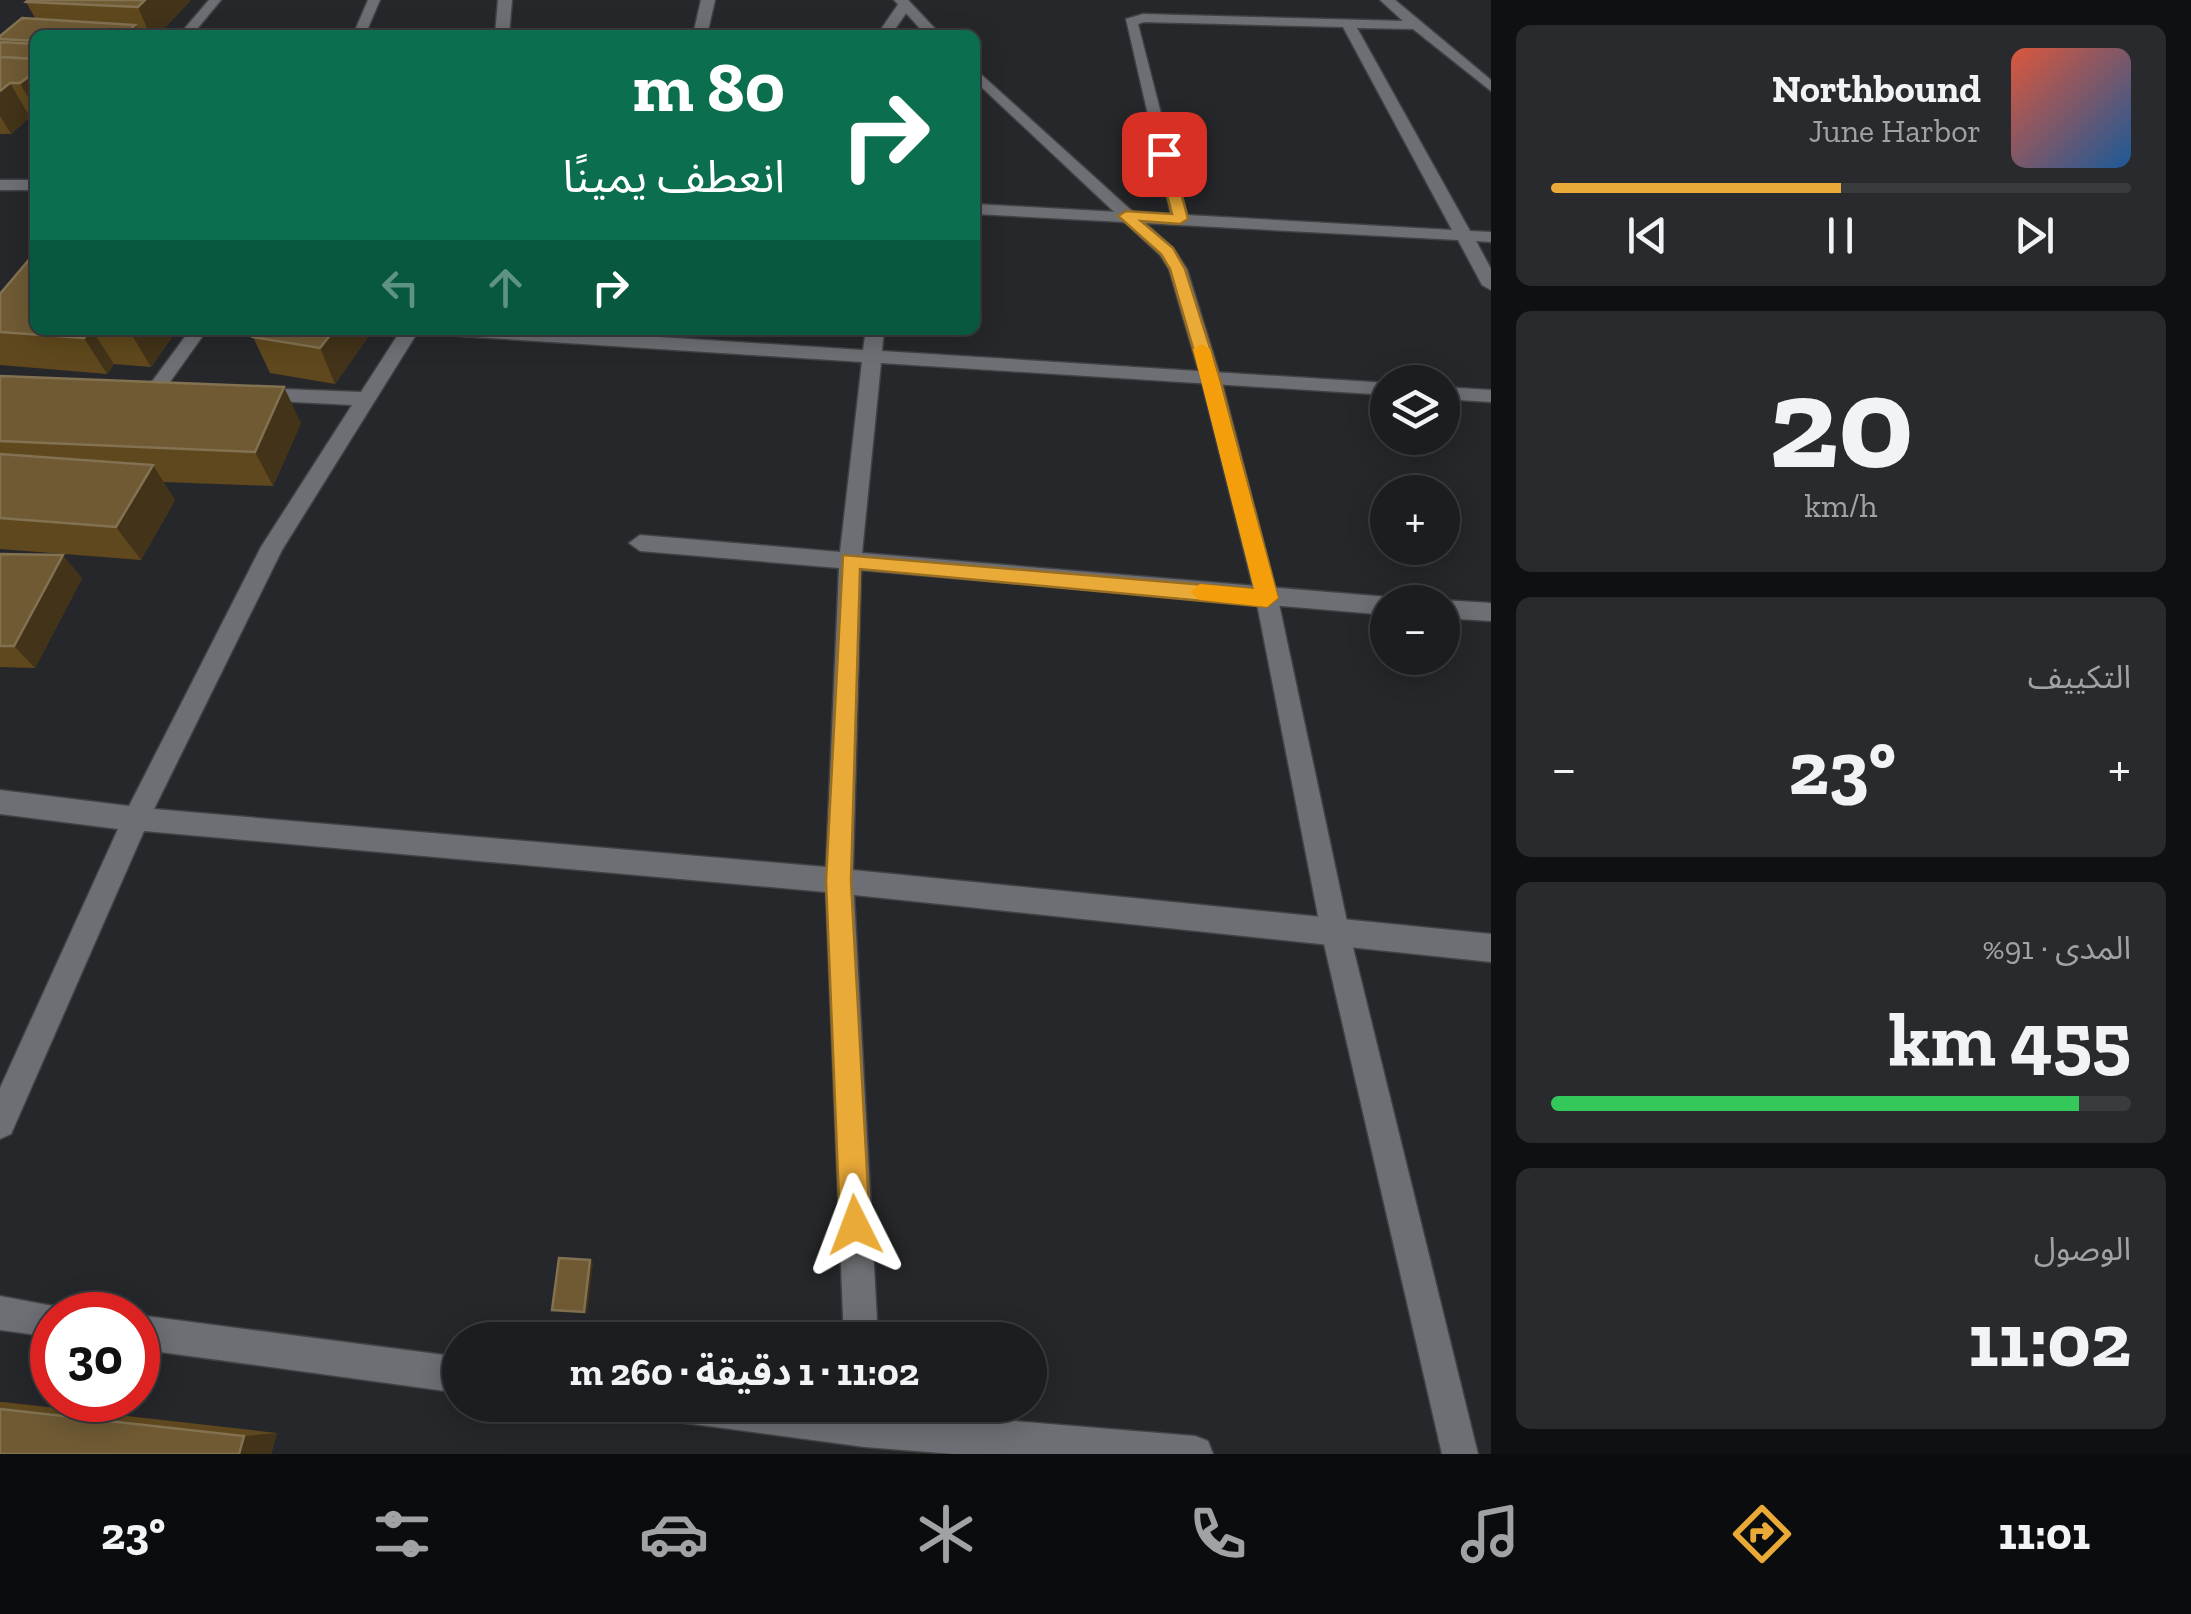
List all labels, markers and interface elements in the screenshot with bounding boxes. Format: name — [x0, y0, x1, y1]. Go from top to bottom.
text: 80 m — [633, 45, 785, 129]
text: Northbound — [1772, 66, 1981, 112]
icon: right — [820, 70, 950, 200]
pin — [1122, 112, 1207, 197]
text: June Harbor — [1809, 112, 1981, 150]
icon: arrive — [1137, 127, 1192, 182]
text: انعطف يمينًا — [562, 150, 785, 204]
icon: previous — [1620, 208, 1675, 263]
icon: pause — [1813, 208, 1868, 263]
icon: next — [2007, 208, 2062, 263]
icon: left — [373, 260, 428, 315]
icon: ahead — [478, 260, 533, 315]
icon: right — [583, 260, 638, 315]
text: 20 — [1769, 344, 1913, 500]
map controls — [1370, 365, 1460, 675]
button: layers — [1370, 365, 1460, 455]
button: + — [1370, 475, 1460, 565]
text: km/h — [1804, 487, 1878, 525]
button: − — [1370, 585, 1460, 675]
text: التكييف — [2028, 658, 2131, 696]
text: 23° — [1789, 723, 1896, 813]
text: − — [1551, 735, 1577, 801]
text: + — [2108, 735, 2131, 801]
text: المدى · 91% — [1982, 929, 2131, 967]
text: 455 km — [1889, 994, 2131, 1084]
position arrow — [803, 1173, 907, 1277]
text: الوصول — [2034, 1230, 2131, 1268]
speed limit sign: 30 — [30, 1292, 160, 1422]
text: 11:02 — [1968, 1295, 2131, 1385]
text: 11:02 · 1 دقيقة · 260 m — [570, 1349, 919, 1395]
icon: filters — [367, 1499, 437, 1569]
icon: car — [639, 1499, 709, 1569]
icon: climate — [911, 1499, 981, 1569]
icon: phone — [1183, 1499, 1253, 1569]
icon: music — [1455, 1499, 1525, 1569]
icon: directions — [1727, 1499, 1797, 1569]
text: 23° — [101, 1507, 165, 1561]
text: 11:01 — [1998, 1507, 2090, 1561]

